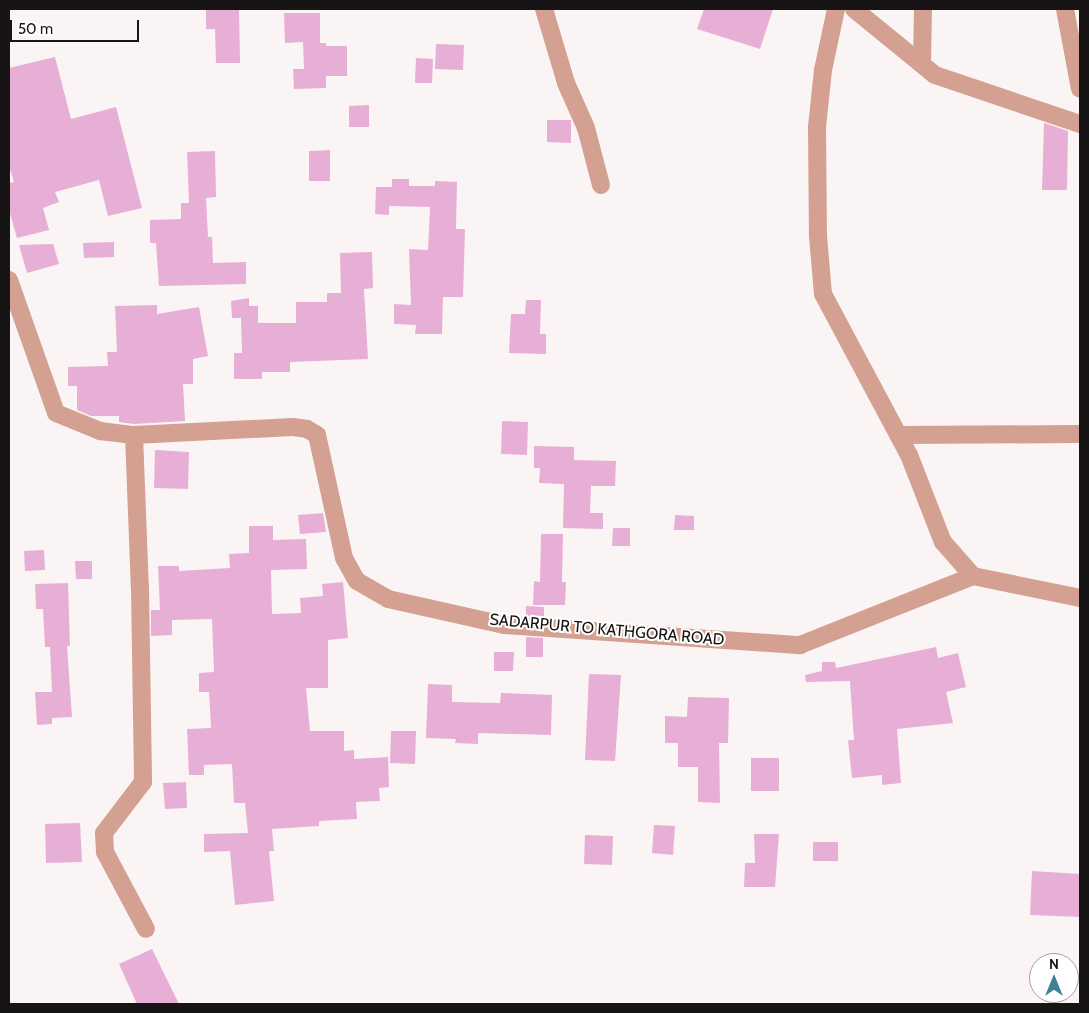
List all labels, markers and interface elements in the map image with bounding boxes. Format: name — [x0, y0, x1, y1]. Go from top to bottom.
scale bar — [12, 10, 141, 42]
text: 50 m — [18, 20, 53, 38]
street label: SADARPUR TO KATHGORA ROAD — [489, 610, 725, 650]
north arrow — [1029, 953, 1079, 1003]
text: N — [1049, 955, 1059, 973]

